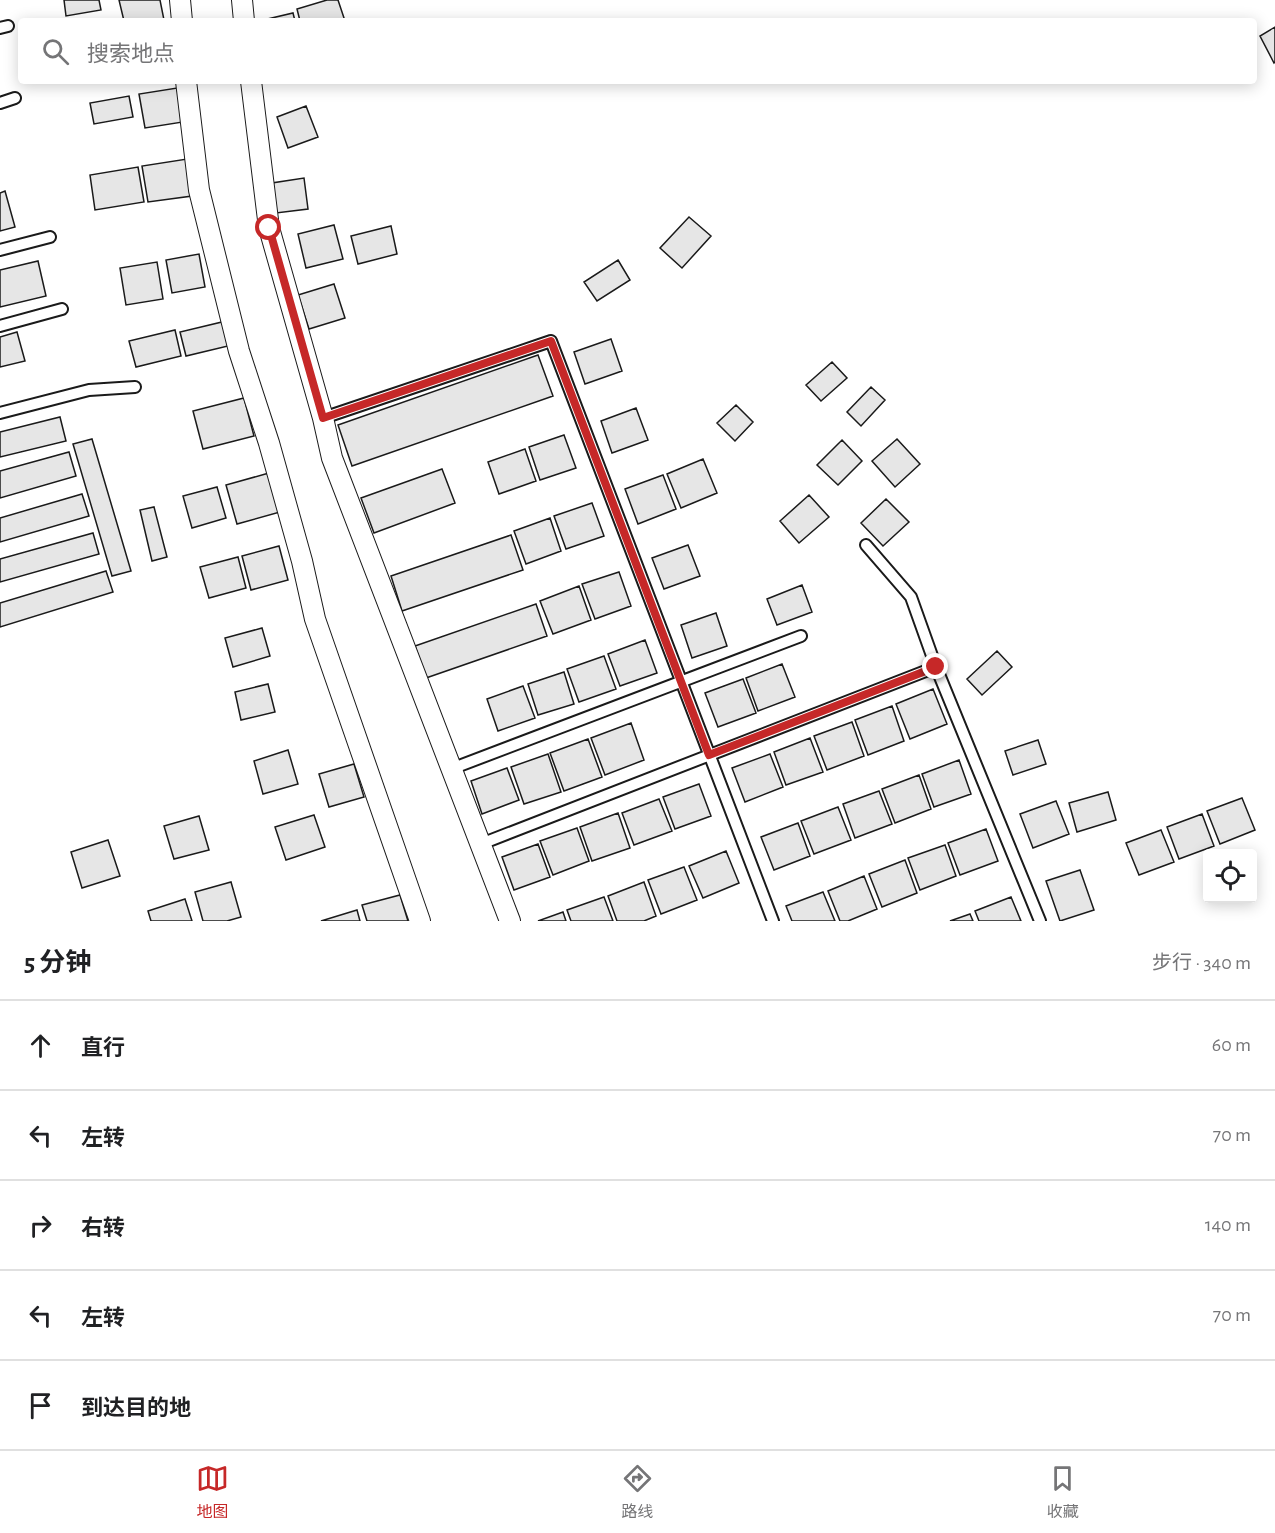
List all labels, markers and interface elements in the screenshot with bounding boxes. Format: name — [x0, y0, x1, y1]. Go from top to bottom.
search box — [18, 18, 1257, 84]
icon: search — [39, 35, 72, 68]
text: 搜索地点 — [87, 43, 175, 65]
route start — [255, 214, 281, 240]
route end — [922, 653, 948, 679]
map controls — [1203, 849, 1257, 903]
button: locate — [1203, 849, 1257, 903]
text: 5 分钟 — [24, 950, 91, 976]
text: 步行 · 340 m — [1152, 953, 1251, 973]
icon: ahead — [24, 1029, 57, 1062]
text: 60 m — [1212, 1035, 1251, 1055]
text: 直行 — [81, 1037, 125, 1059]
icon: left — [24, 1119, 57, 1152]
text: 70 m — [1213, 1125, 1251, 1145]
text: 左转 — [81, 1127, 125, 1149]
icon: right — [24, 1209, 57, 1242]
text: 140 m — [1205, 1215, 1251, 1235]
text: 右转 — [81, 1217, 125, 1239]
icon: left — [24, 1299, 57, 1332]
text: 70 m — [1213, 1305, 1251, 1325]
text: 左转 — [81, 1307, 125, 1329]
icon: arrive — [24, 1389, 57, 1422]
text: 到达目的地 — [81, 1397, 191, 1419]
tab: 地图 — [196, 1462, 229, 1522]
tab: 路线 — [621, 1462, 654, 1522]
tab: 收藏 — [1046, 1462, 1079, 1522]

